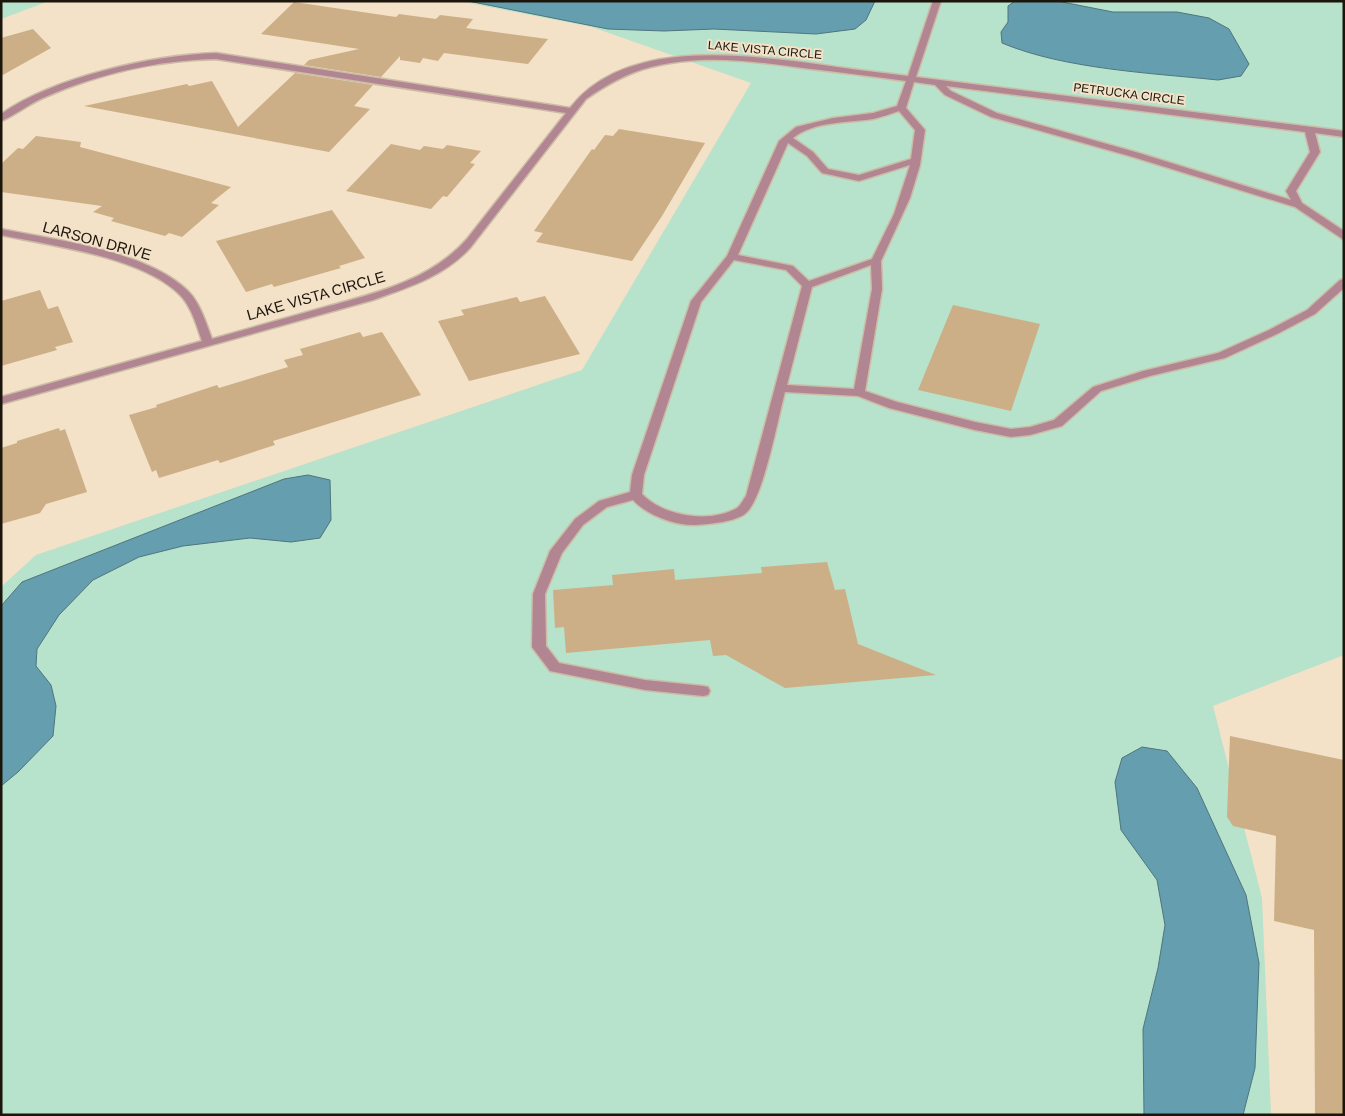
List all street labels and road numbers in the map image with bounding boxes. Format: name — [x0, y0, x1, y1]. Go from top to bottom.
street label: LAKE VISTA CIRCLE — [707, 38, 823, 62]
street label: PETRUCKA CIRCLE — [1073, 80, 1185, 108]
street label: LARSON DRIVE — [41, 218, 153, 263]
street label: LAKE VISTA CIRCLE — [245, 268, 387, 323]

